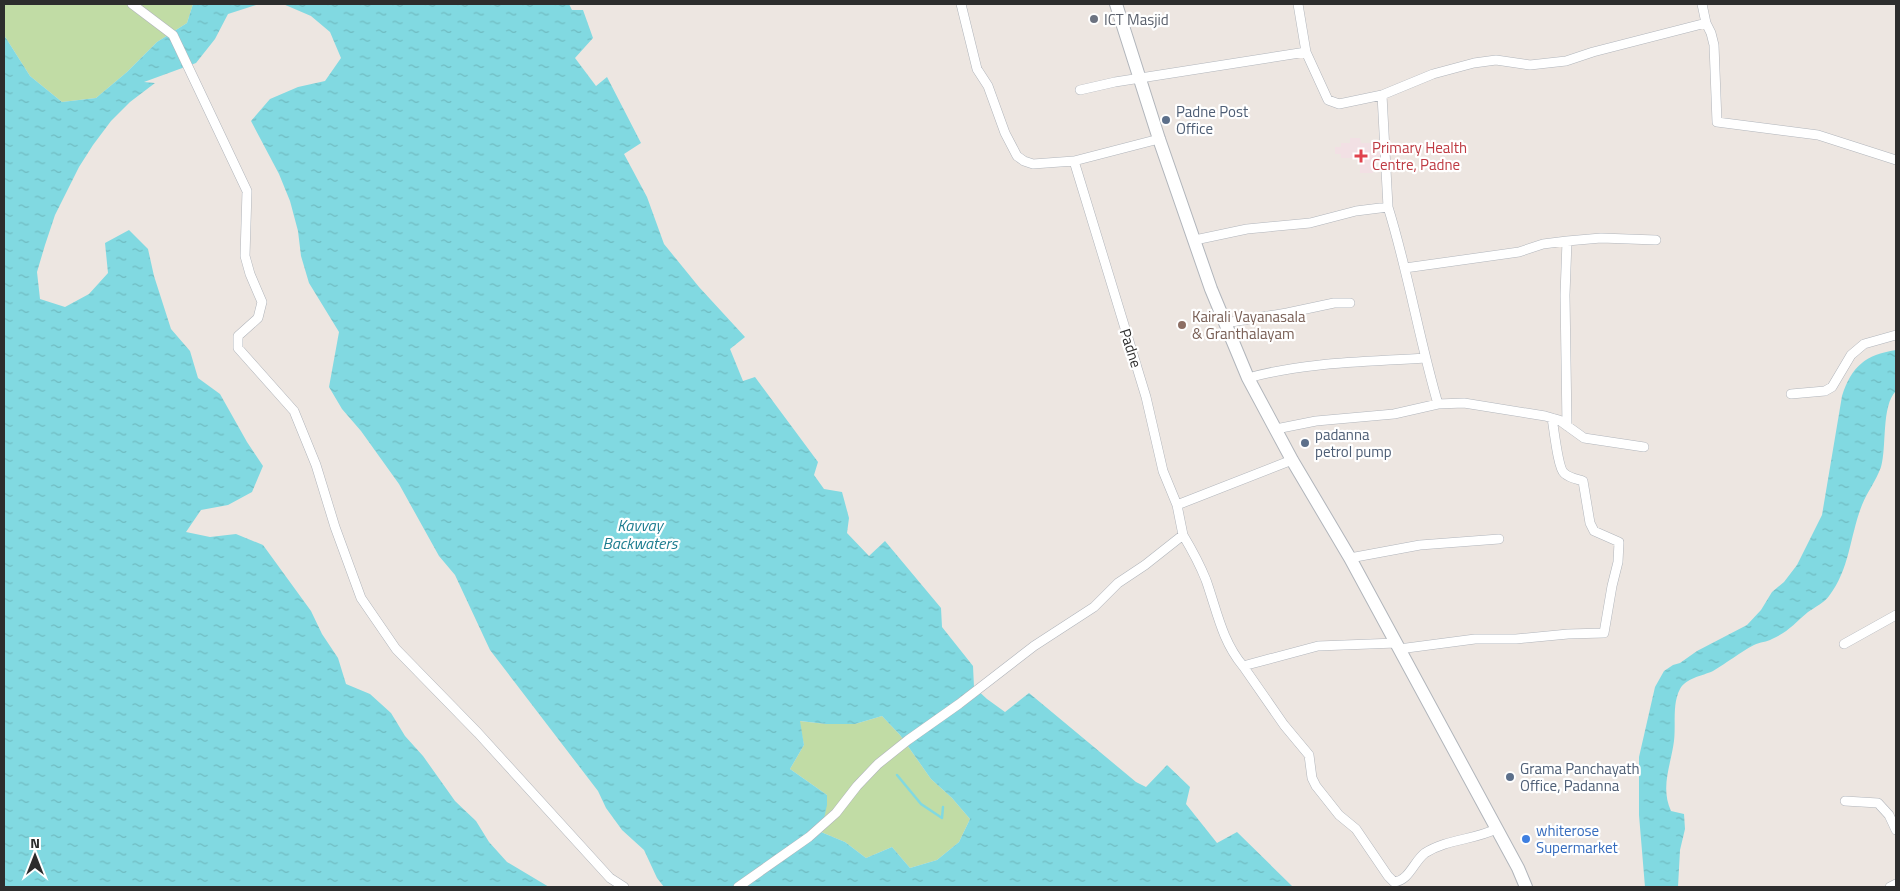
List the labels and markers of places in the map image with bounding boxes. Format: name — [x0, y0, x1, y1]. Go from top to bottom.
place label: ICT Masjid — [1104, 8, 1169, 31]
marker: ICT Masjid — [1088, 13, 1100, 25]
place label: Padne Post Office — [1176, 100, 1249, 140]
marker: Padne Post Office — [1160, 114, 1172, 126]
place label: Primary Health Centre, Padne — [1372, 136, 1467, 176]
marker: Primary Health Centre, Padne — [1354, 149, 1368, 163]
place label: Kairali Vayanasala & Granthalayam — [1192, 305, 1306, 345]
marker: Kairali Vayanasala & Granthalayam — [1176, 319, 1188, 331]
place label: padanna petrol pump — [1315, 423, 1392, 463]
marker: padanna petrol pump — [1299, 437, 1311, 449]
place label: Grama Panchayath Office, Padanna — [1520, 757, 1640, 797]
marker: Grama Panchayath Office, Padanna — [1504, 771, 1516, 783]
place label: whiterose Supermarket — [1536, 819, 1619, 859]
marker: whiterose Supermarket — [1520, 833, 1532, 845]

